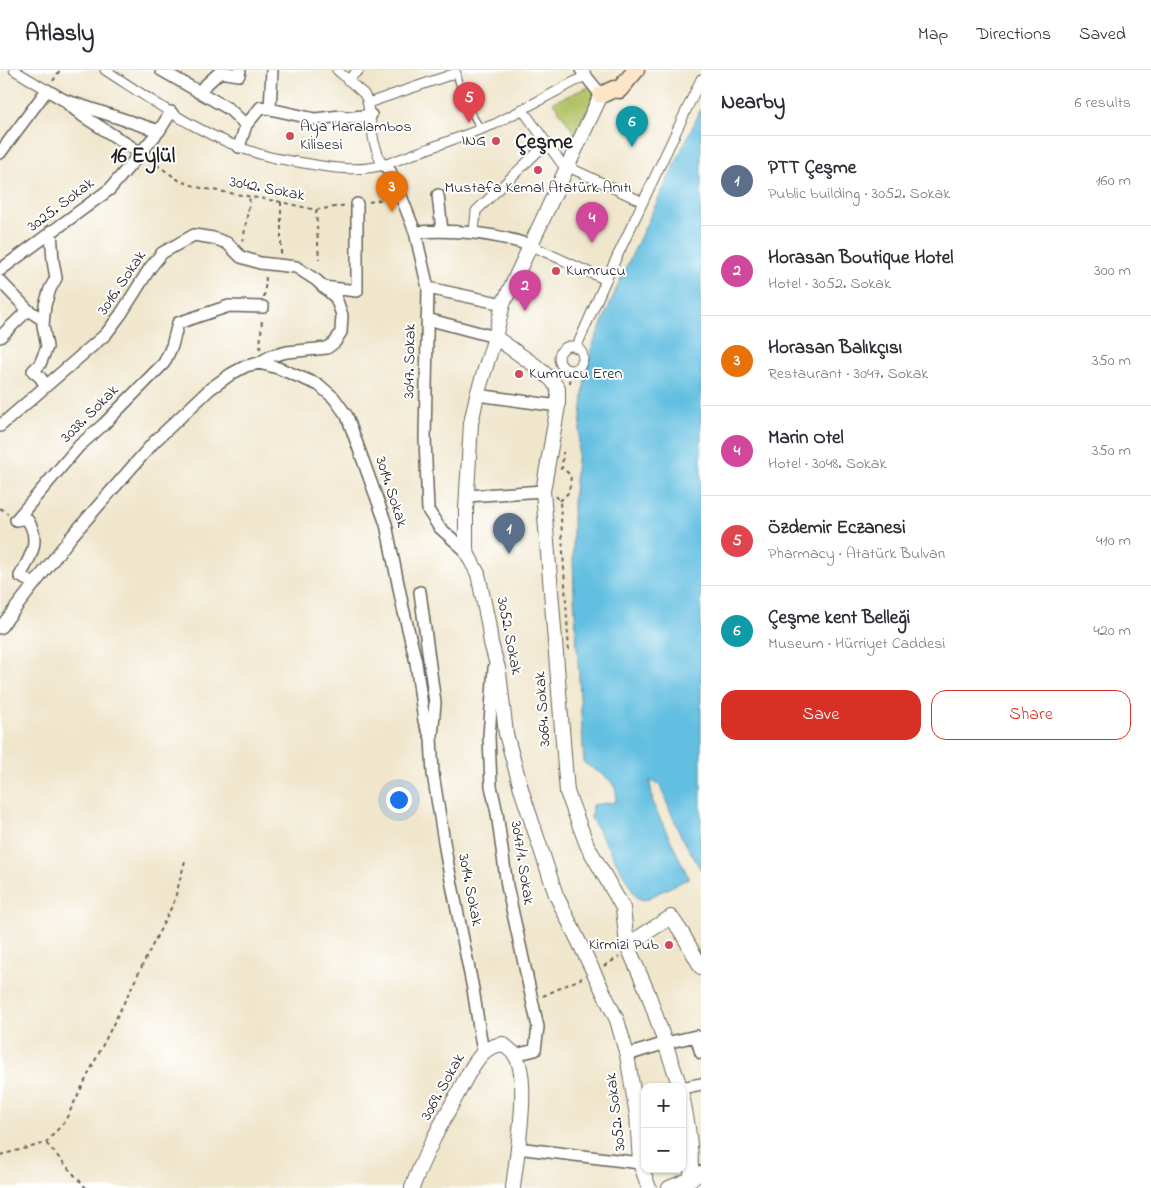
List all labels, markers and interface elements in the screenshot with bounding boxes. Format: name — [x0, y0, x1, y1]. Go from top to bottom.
text: Atlasly — [25, 17, 94, 52]
text: Map — [918, 22, 948, 48]
text: Directions — [976, 22, 1051, 48]
text: Saved — [1079, 22, 1126, 48]
pin: 5 — [453, 82, 485, 123]
text: Nearby — [721, 88, 785, 118]
text: 6 results — [1074, 91, 1131, 115]
pin: 6 — [616, 106, 648, 147]
place label: Aya Haralambos Kilisesi — [300, 115, 412, 157]
district label: Çeşme — [515, 128, 573, 158]
place label: ING — [461, 129, 486, 153]
marker: Aya Haralambos Kilisesi — [284, 130, 296, 142]
marker: ING — [490, 135, 502, 147]
district label: 16 Eylül — [111, 142, 176, 174]
text: PTT Çeşme — [768, 155, 856, 182]
marker: Mustafa Kemal Atatürk Anıtı — [532, 164, 544, 176]
text: 1 — [734, 169, 740, 193]
text: 160 m — [1096, 169, 1131, 193]
street label: 3042. Sokak — [227, 170, 308, 208]
street label: 3025. Sokak — [22, 171, 100, 238]
pin: 3 — [376, 171, 408, 212]
place label: Mustafa Kemal Atatürk Anıtı — [445, 176, 632, 200]
text: Public building · 3052. Sokak — [768, 182, 950, 206]
pin: 4 — [576, 202, 608, 243]
street label: 3016. Sokak — [91, 245, 153, 320]
text: Horasan Boutique Hotel — [768, 245, 953, 272]
place label: Kumrucu — [566, 259, 626, 283]
text: 2 — [733, 259, 741, 283]
text: 300 m — [1094, 259, 1131, 283]
marker: Kumrucu — [550, 265, 562, 277]
pin: 2 — [509, 270, 541, 311]
text: Hotel · 3052. Sokak — [768, 272, 891, 296]
street label: 3047. Sokak — [397, 322, 423, 399]
text: Horasan Balıkçısı — [768, 335, 902, 362]
text: 3 — [734, 349, 740, 373]
text: 350 m — [1092, 349, 1131, 373]
place label: Kumrucu Eren — [529, 362, 622, 386]
text: Restaurant · 3047. Sokak — [768, 362, 928, 386]
marker: Kumrucu Eren — [513, 368, 525, 380]
street label: 3038. Sokak — [55, 379, 125, 449]
text: Marin Otel — [768, 425, 844, 452]
text: 4 — [734, 439, 740, 463]
text: 350 m — [1092, 439, 1131, 463]
text: Hotel · 3048. Sokak — [768, 452, 886, 476]
street label: 3014. Sokak — [368, 453, 414, 531]
pin: 1 — [493, 513, 525, 554]
text: Özdemir Eczanesi — [768, 515, 906, 542]
text: 5 — [732, 529, 742, 553]
text: 410 m — [1096, 529, 1131, 553]
text: Pharmacy · Atatürk Bulvarı — [768, 542, 946, 566]
street label: 3052. Sokak — [490, 595, 528, 678]
text: Çeşme kent Belleği — [768, 605, 910, 632]
text: 6 — [733, 619, 741, 643]
text: 420 m — [1093, 619, 1131, 643]
text: Museum · Hürriyet Caddesi — [768, 632, 945, 656]
street label: 3064. Sokak — [528, 670, 558, 747]
button: Save — [721, 690, 921, 740]
button: Share — [931, 690, 1131, 740]
your location — [386, 787, 412, 813]
street label: 3047/1. Sokak — [504, 819, 541, 908]
street label: 3014. Sokak — [451, 852, 489, 929]
place label: Kirmizi Pub — [589, 933, 660, 957]
marker: Kirmizi Pub — [663, 939, 675, 951]
street label: 3069. Sokak — [415, 1048, 472, 1125]
street label: 3052. Sokak — [599, 1071, 633, 1152]
map controls — [641, 1083, 686, 1173]
button: + — [641, 1083, 686, 1128]
button: − — [641, 1128, 686, 1173]

